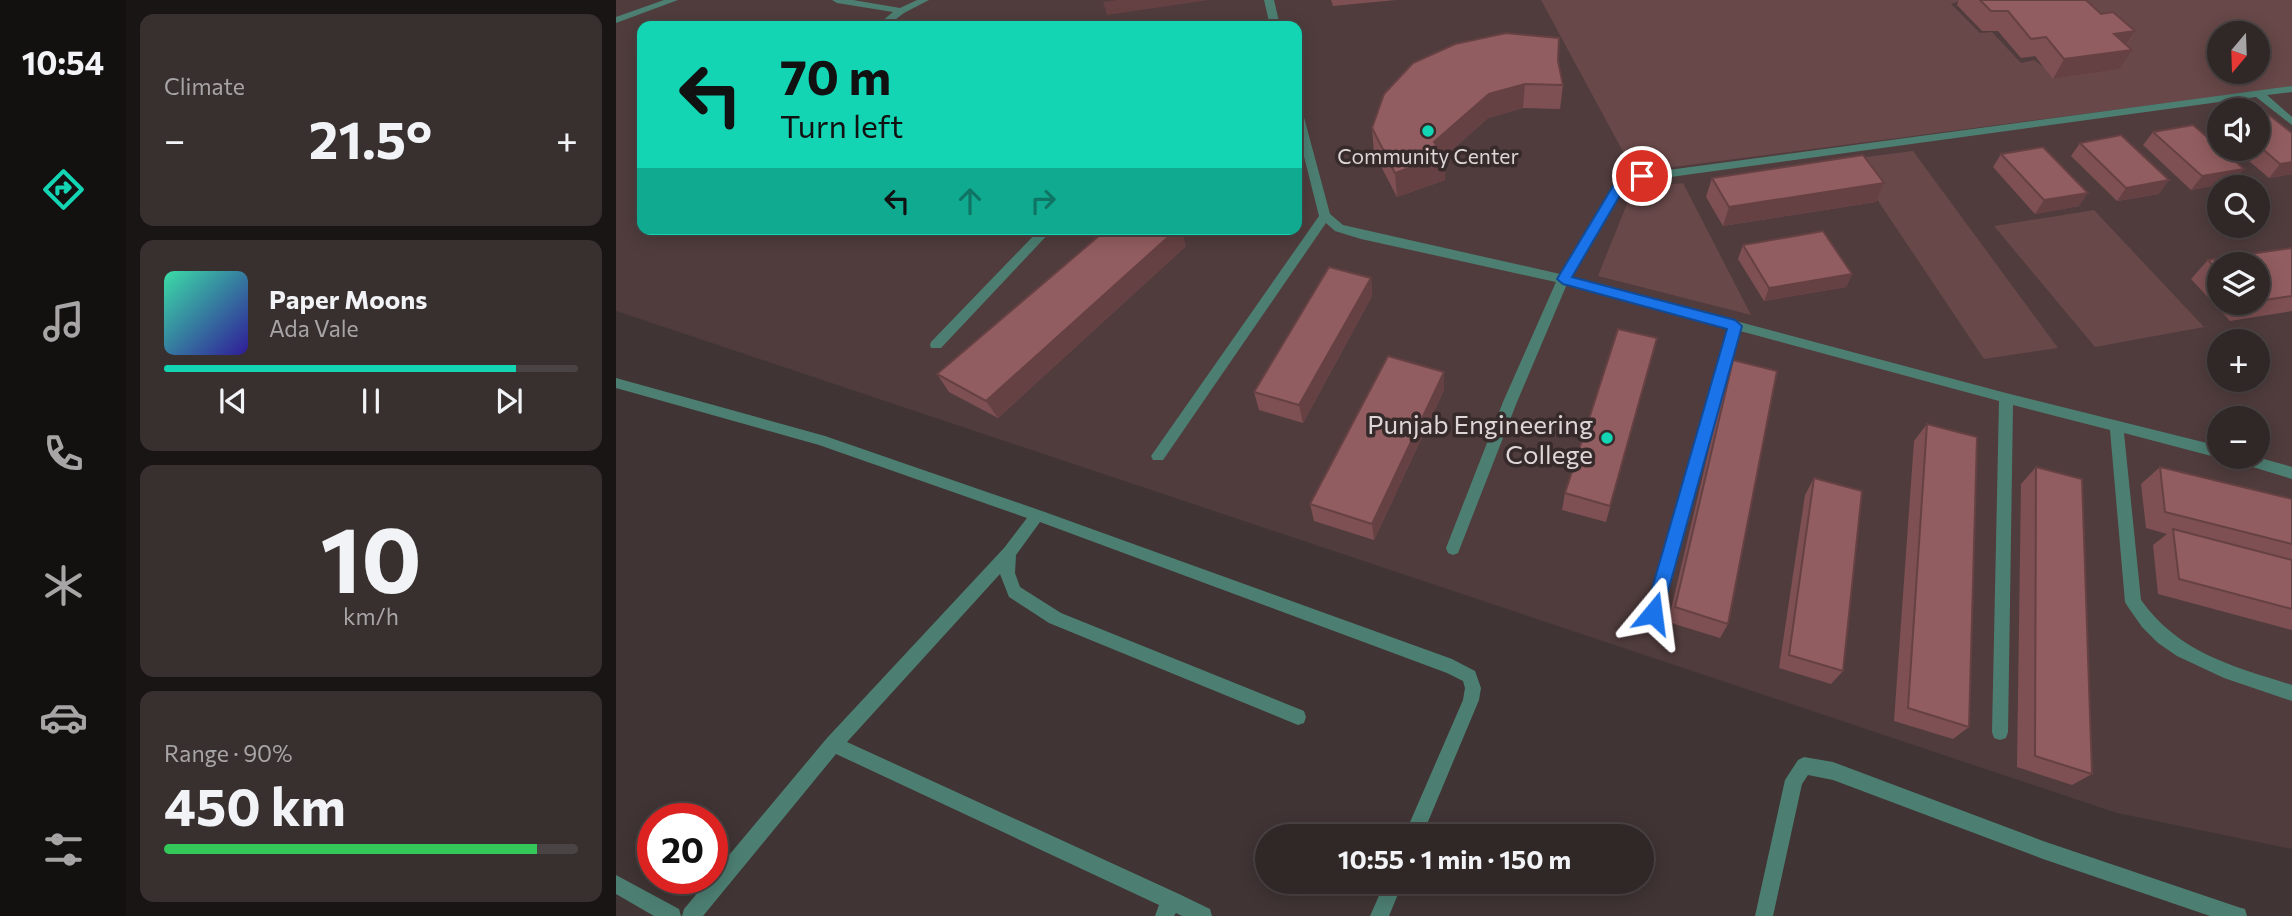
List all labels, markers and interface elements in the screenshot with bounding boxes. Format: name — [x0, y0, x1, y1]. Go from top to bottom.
north arrow — [2207, 21, 2270, 84]
map controls — [2207, 21, 2270, 469]
text: 10:54 — [22, 42, 104, 82]
text: 70 m — [780, 45, 891, 105]
icon: left — [665, 49, 756, 140]
text: Climate — [164, 72, 245, 100]
button: sound — [2207, 98, 2270, 161]
text: Turn left — [780, 105, 904, 145]
text: 21.5° — [309, 106, 432, 170]
text: − — [164, 115, 186, 162]
text: + — [556, 115, 578, 162]
marker: Community Center — [1420, 123, 1436, 139]
place label: Community Center — [1337, 143, 1519, 168]
pin — [1612, 146, 1672, 206]
icon: arrive — [1623, 157, 1661, 195]
icon: directions — [39, 165, 88, 214]
button: search — [2207, 175, 2270, 238]
icon: left — [878, 182, 916, 220]
icon: ahead — [951, 182, 989, 220]
icon: right — [1024, 182, 1062, 220]
button: layers — [2207, 252, 2270, 315]
text: Paper Moons — [269, 283, 427, 314]
icon: music — [39, 297, 88, 346]
text: Ada Vale — [269, 314, 359, 342]
button: + — [2207, 329, 2270, 392]
icon: previous — [214, 382, 252, 420]
icon: pause — [352, 382, 390, 420]
icon: next — [490, 382, 528, 420]
button: − — [2207, 406, 2270, 469]
place label: Punjab Engineering College — [1367, 408, 1593, 469]
icon: phone — [39, 429, 88, 478]
marker: Punjab Engineering College — [1599, 430, 1615, 446]
text: 10 — [320, 500, 422, 612]
icon: climate — [39, 561, 88, 610]
position arrow — [1616, 576, 1690, 650]
text: km/h — [343, 602, 399, 630]
icon: car — [39, 693, 88, 742]
text: Range · 90% — [164, 739, 292, 767]
text: 450 km — [164, 773, 346, 837]
speed limit sign: 20 — [637, 803, 728, 894]
icon: filters — [39, 825, 88, 874]
text: 10:55 · 1 min · 150 m — [1338, 843, 1571, 874]

